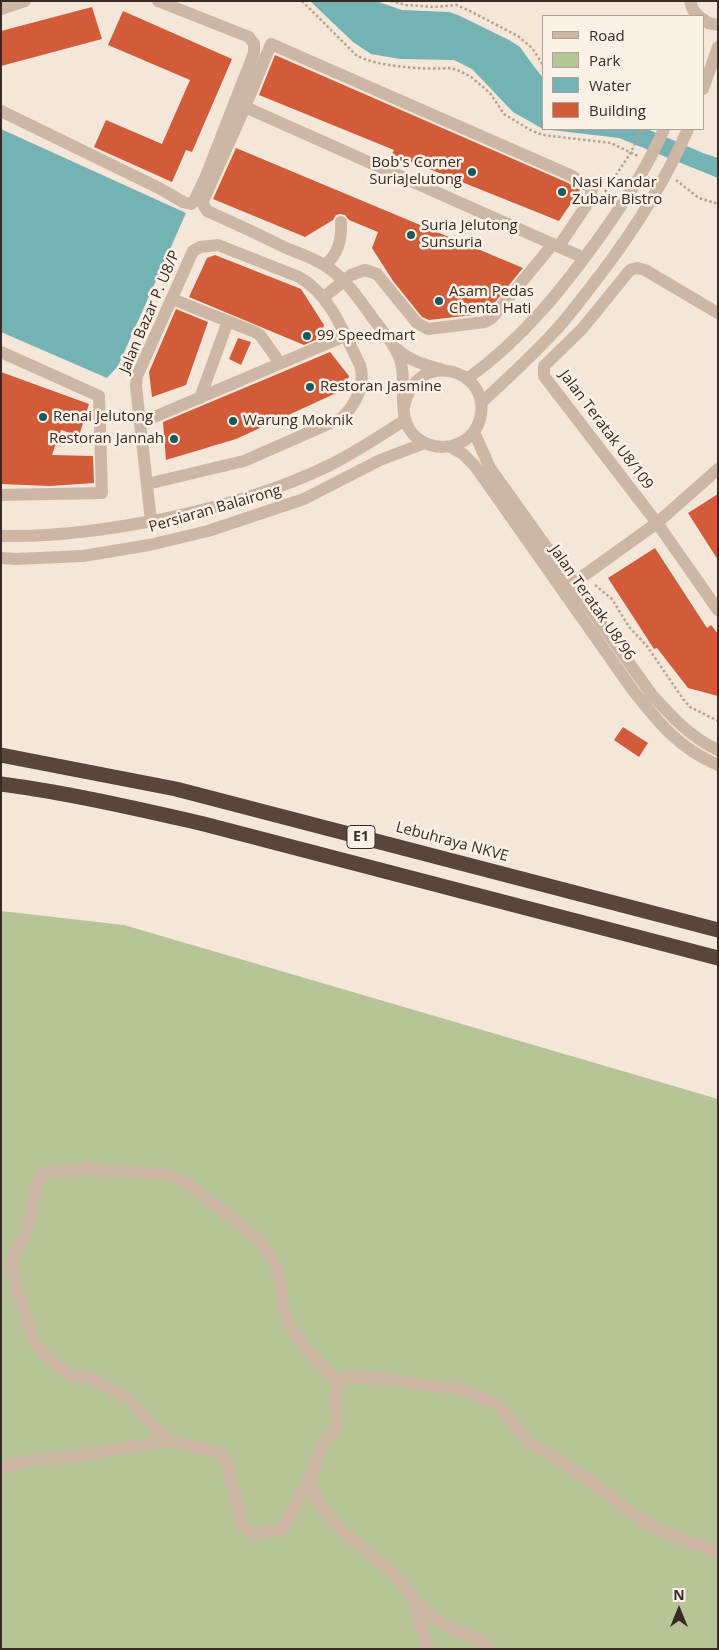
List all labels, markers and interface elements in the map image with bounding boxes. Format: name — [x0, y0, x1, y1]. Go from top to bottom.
legend — [542, 15, 704, 130]
text: Road — [589, 25, 625, 45]
text: Park — [589, 50, 620, 70]
text: Water — [589, 75, 631, 95]
text: Building — [589, 100, 646, 120]
place label: Bob's Corner SuriaJelutong — [369, 154, 462, 189]
marker: Bob's Corner SuriaJelutong — [466, 166, 478, 178]
place label: Nasi Kandar Zubair Bistro — [572, 174, 662, 209]
marker: Nasi Kandar Zubair Bistro — [556, 186, 568, 198]
place label: Suria Jelutong Sunsuria — [421, 217, 518, 252]
marker: Suria Jelutong Sunsuria — [405, 229, 417, 241]
street label: Jalan Bazar P. U8/P — [116, 248, 184, 376]
place label: Asam Pedas Chenta Hati — [449, 283, 534, 318]
marker: Asam Pedas Chenta Hati — [433, 295, 445, 307]
place label: 99 Speedmart — [317, 327, 415, 345]
marker: 99 Speedmart — [301, 330, 313, 342]
street label: Jalan Teratak U8/109 — [555, 367, 657, 493]
place label: Restoran Jasmine — [320, 378, 442, 396]
marker: Restoran Jasmine — [304, 381, 316, 393]
place label: Renai Jelutong — [53, 408, 153, 426]
marker: Renai Jelutong — [37, 411, 49, 423]
place label: Warung Moknik — [243, 412, 353, 430]
marker: Warung Moknik — [227, 415, 239, 427]
place label: Restoran Jannah — [49, 430, 164, 448]
marker: Restoran Jannah — [168, 433, 180, 445]
street label: Persiaran Balairong — [147, 481, 283, 537]
street label: Jalan Teratak U8/96 — [546, 542, 638, 664]
street label: Lebuhraya NKVE — [394, 818, 510, 866]
road number: E1 — [347, 826, 375, 849]
north arrow — [654, 1585, 704, 1635]
text: N — [673, 1585, 685, 1604]

